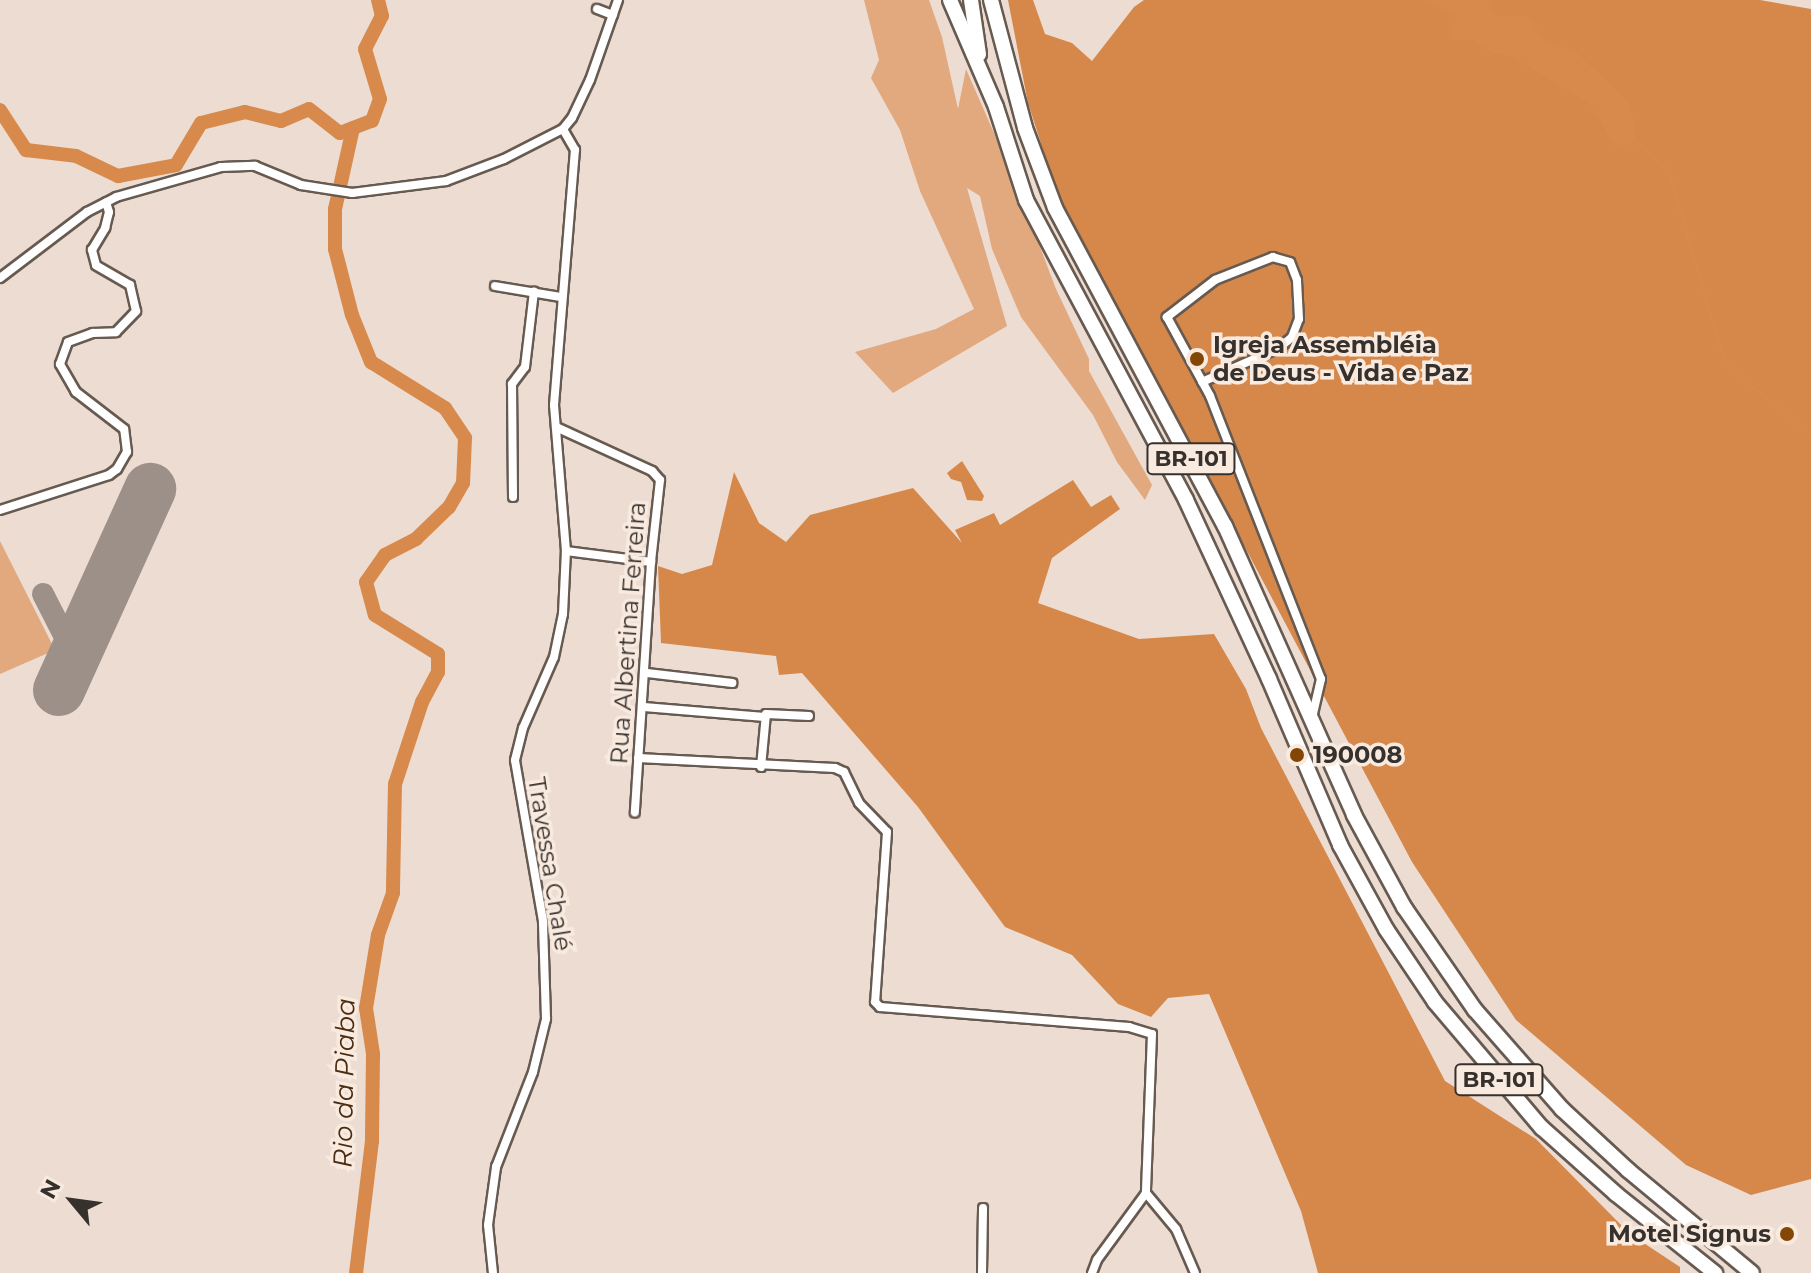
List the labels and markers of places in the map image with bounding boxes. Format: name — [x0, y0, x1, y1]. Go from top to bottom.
place label: Igreja Assembléia de Deus - Vida e Paz — [1213, 331, 1469, 387]
marker: Igreja Assembléia de Deus - Vida e Paz — [1188, 350, 1206, 368]
place label: 190008 — [1313, 741, 1402, 769]
marker: 190008 — [1288, 746, 1306, 764]
place label: Motel Signus — [1608, 1220, 1771, 1248]
marker: Motel Signus — [1778, 1225, 1796, 1243]

